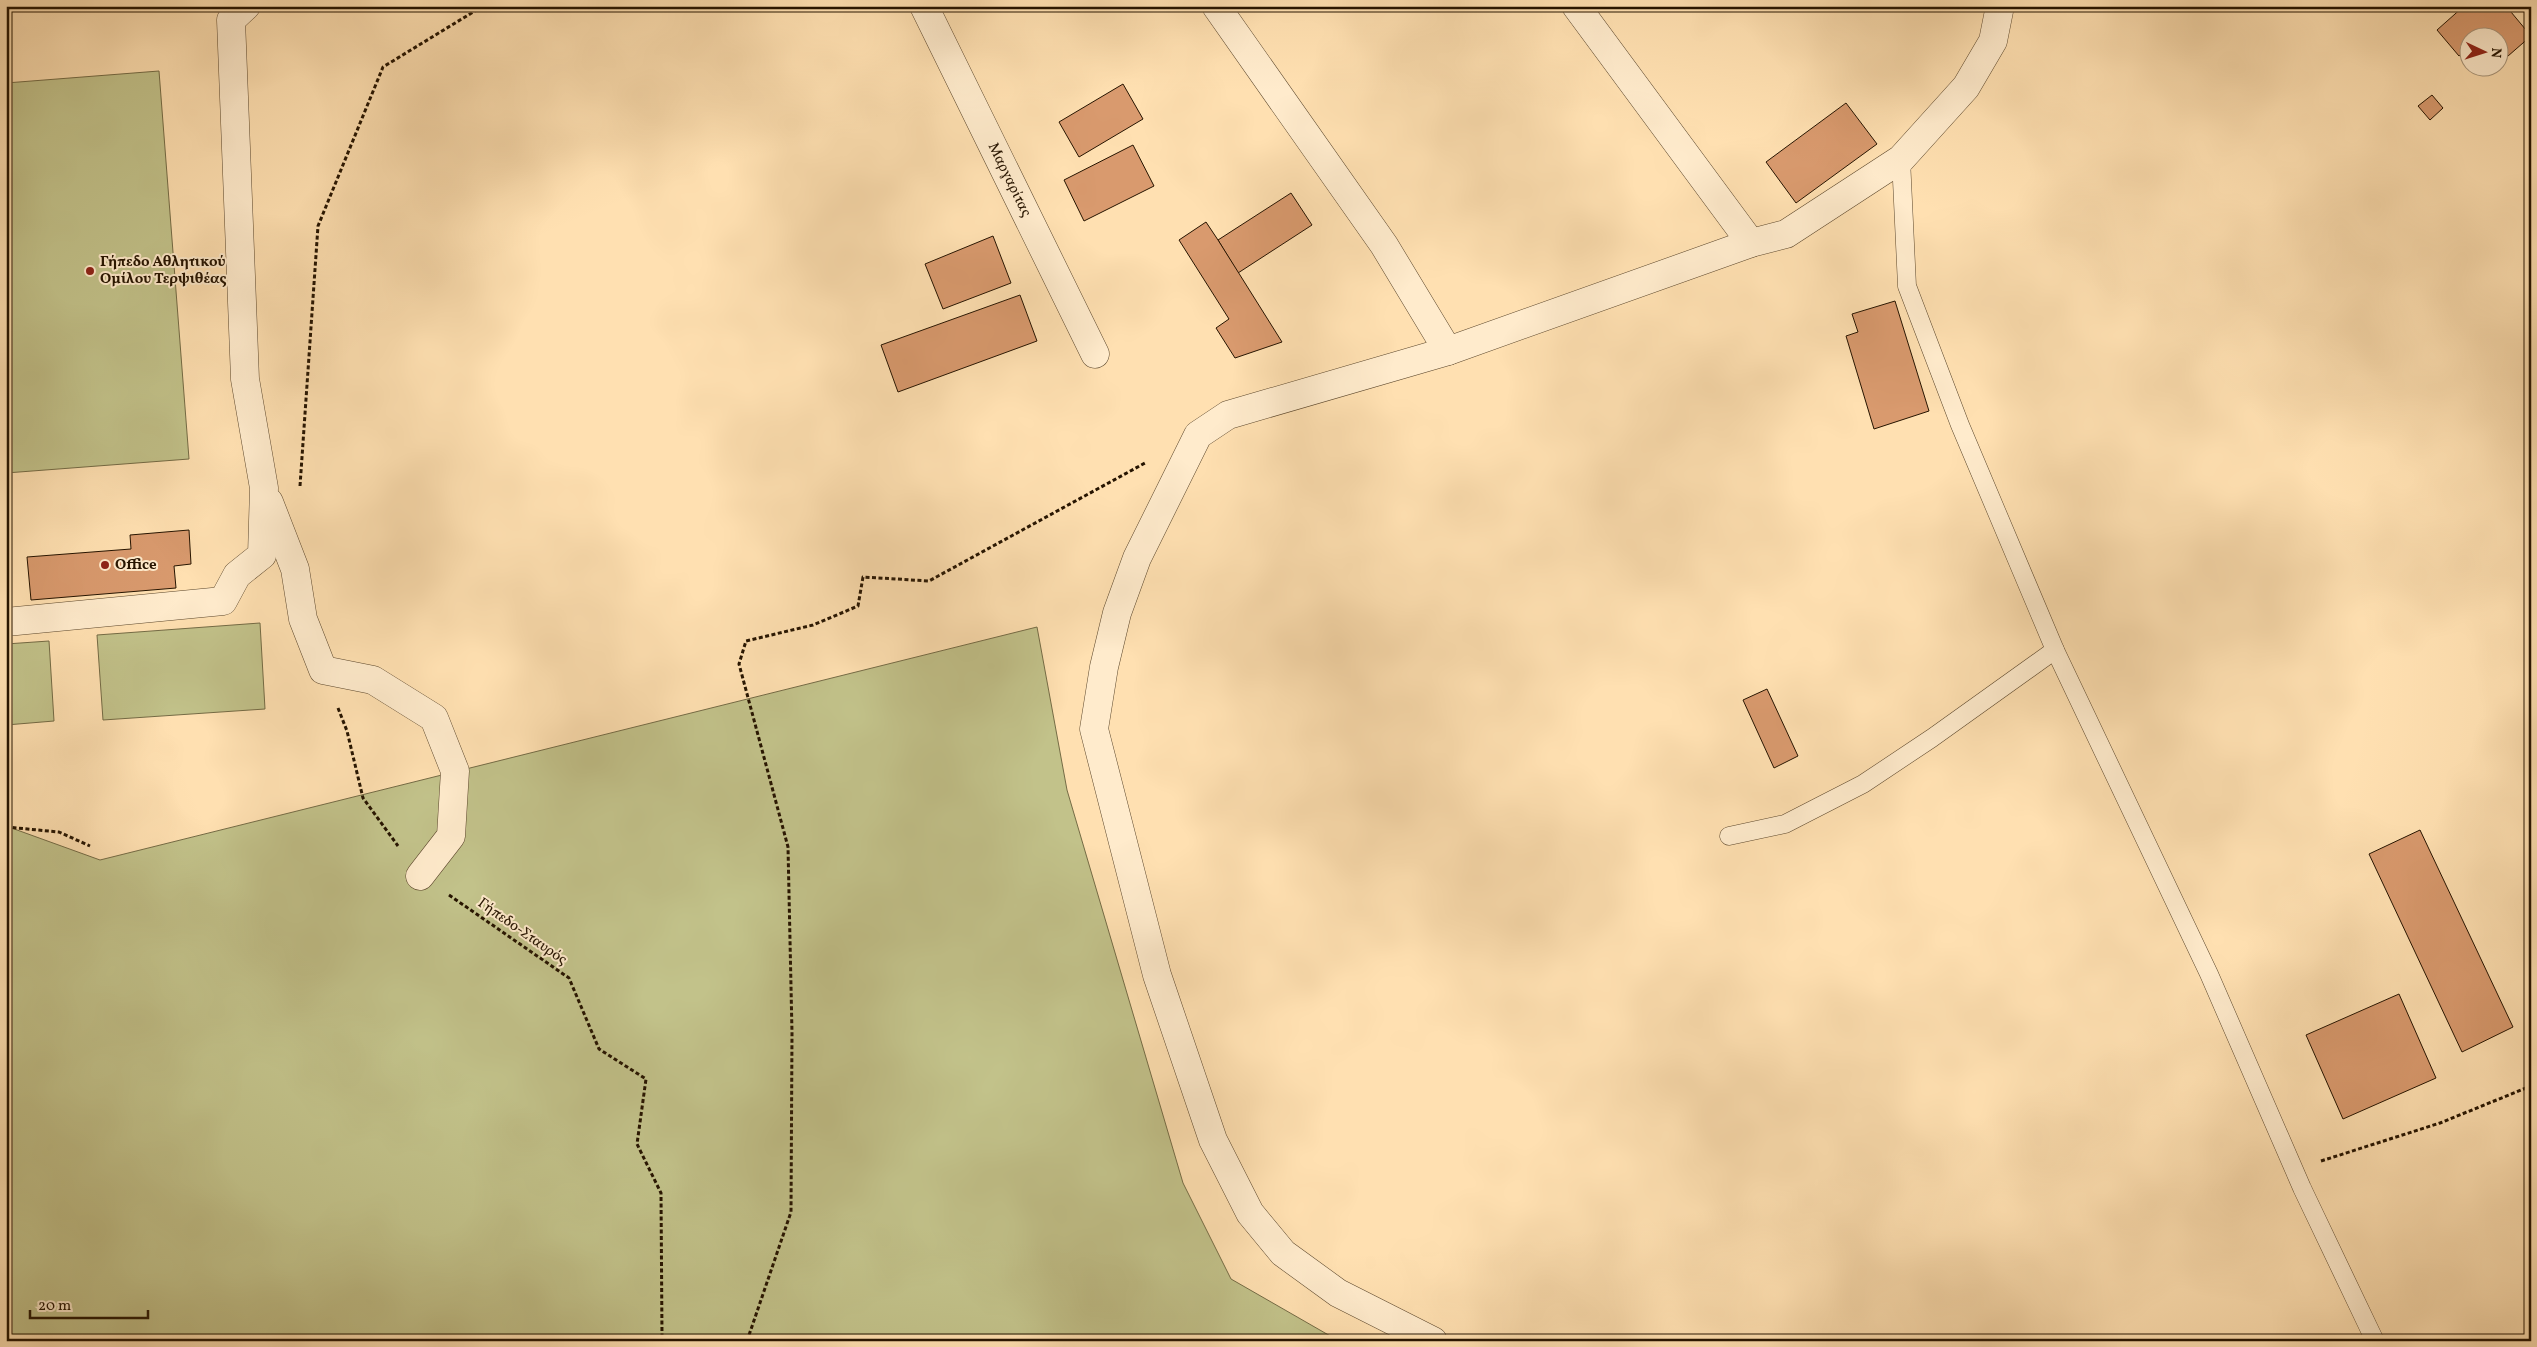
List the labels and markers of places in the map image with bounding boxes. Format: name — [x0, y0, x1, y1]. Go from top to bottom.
place label: Γήπεδο Αθλητικού Ομίλου Τερψιθέας — [100, 252, 227, 290]
marker: Γήπεδο Αθλητικού Ομίλου Τερψιθέας — [84, 265, 96, 277]
place label: Office — [115, 555, 157, 576]
marker: Office — [99, 559, 111, 571]

